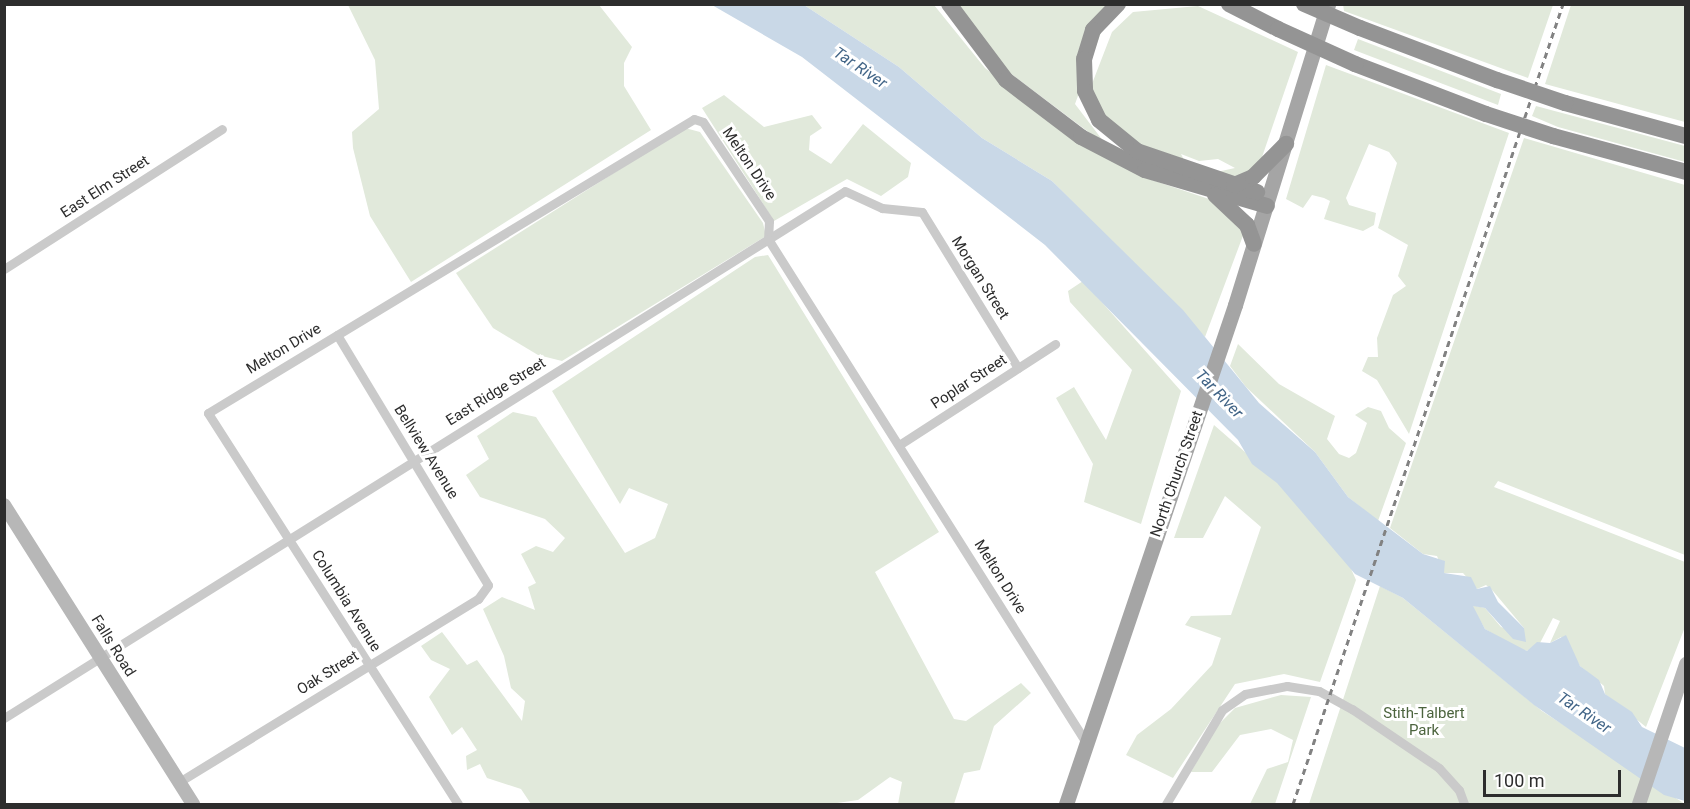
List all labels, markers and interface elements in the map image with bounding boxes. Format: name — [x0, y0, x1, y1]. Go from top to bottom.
water label: Tar River — [830, 43, 890, 93]
street label: Melton Drive — [718, 124, 780, 204]
street label: East Elm Street — [57, 152, 153, 222]
street label: Morgan Street — [947, 233, 1013, 323]
street label: Melton Drive — [243, 320, 325, 378]
street label: Poplar Street — [928, 351, 1010, 413]
street label: East Ridge Street — [443, 354, 549, 430]
water label: Tar River — [1191, 366, 1247, 422]
street label: Bellview Avenue — [390, 402, 462, 502]
street label: North Church Street — [1147, 409, 1207, 539]
street label: Melton Drive — [970, 537, 1030, 617]
street label: Columbia Avenue — [308, 547, 384, 655]
street label: Falls Road — [87, 612, 139, 680]
street label: Oak Street — [294, 647, 362, 699]
water label: Tar River — [1554, 688, 1614, 738]
park label: Stith-Talbert Park — [1383, 704, 1465, 739]
scale bar — [1486, 758, 1624, 796]
text: 100 m — [1494, 770, 1545, 791]

